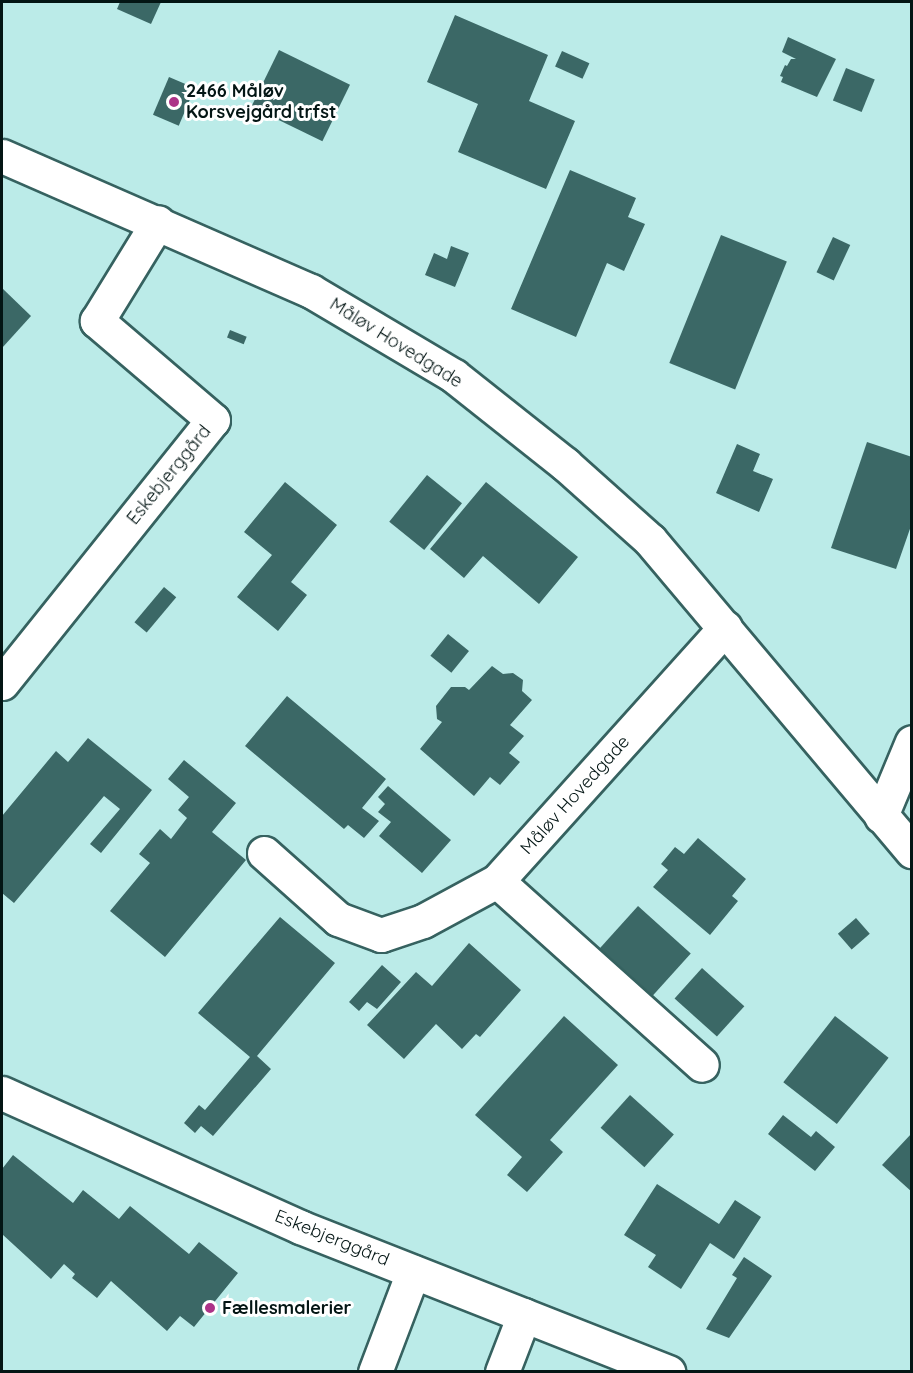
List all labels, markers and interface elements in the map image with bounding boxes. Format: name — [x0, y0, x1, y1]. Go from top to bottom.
place label: 2466 Måløv Korsvejgård trfst — [186, 81, 336, 124]
marker: 2466 Måløv Korsvejgård trfst — [167, 95, 181, 109]
street label: Måløv Hovedgade — [326, 293, 466, 393]
street label: Eskebjerggård — [122, 421, 216, 529]
street label: Måløv Hovedgade — [516, 731, 634, 859]
street label: Eskebjerggård — [272, 1205, 392, 1271]
place label: Fællesmalerier — [222, 1297, 351, 1319]
marker: Fællesmalerier — [203, 1301, 217, 1315]

